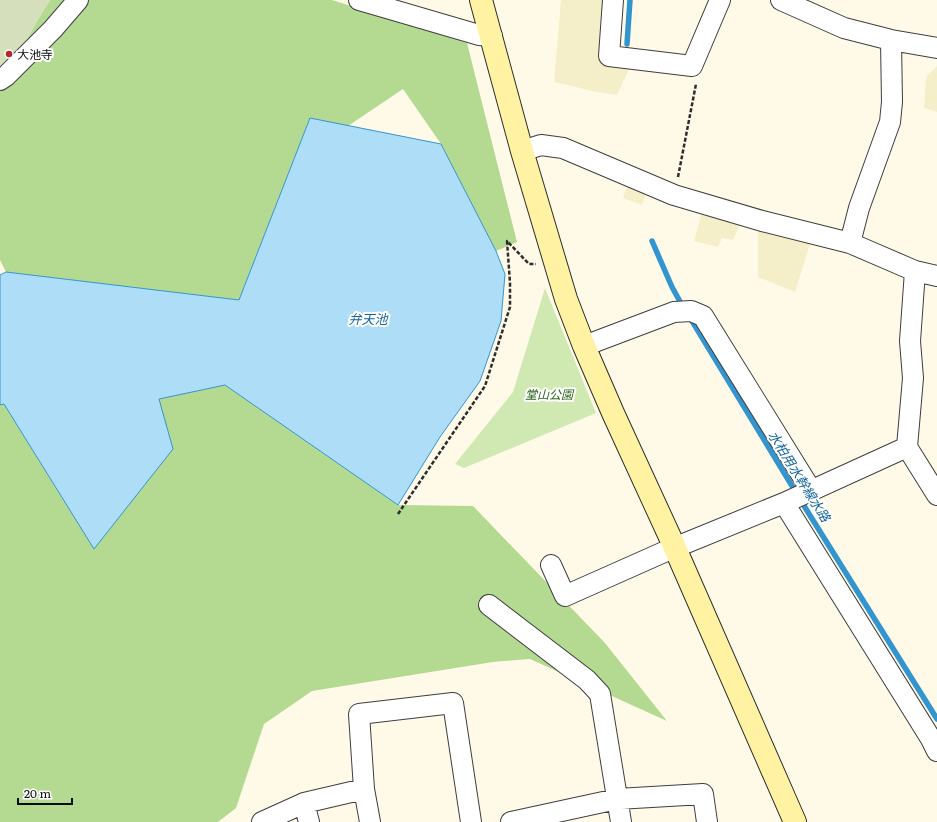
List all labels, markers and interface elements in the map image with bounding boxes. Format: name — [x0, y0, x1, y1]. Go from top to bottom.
place label: 大池寺 — [17, 45, 53, 63]
marker: 大池寺 — [4, 49, 14, 59]
water label: 弁天池 — [348, 309, 389, 328]
park label: 堂山公園 — [525, 385, 575, 403]
water label: 水柏用水幹線水路 — [764, 427, 836, 526]
scale bar — [18, 780, 72, 806]
text: 20 m — [24, 784, 51, 802]

